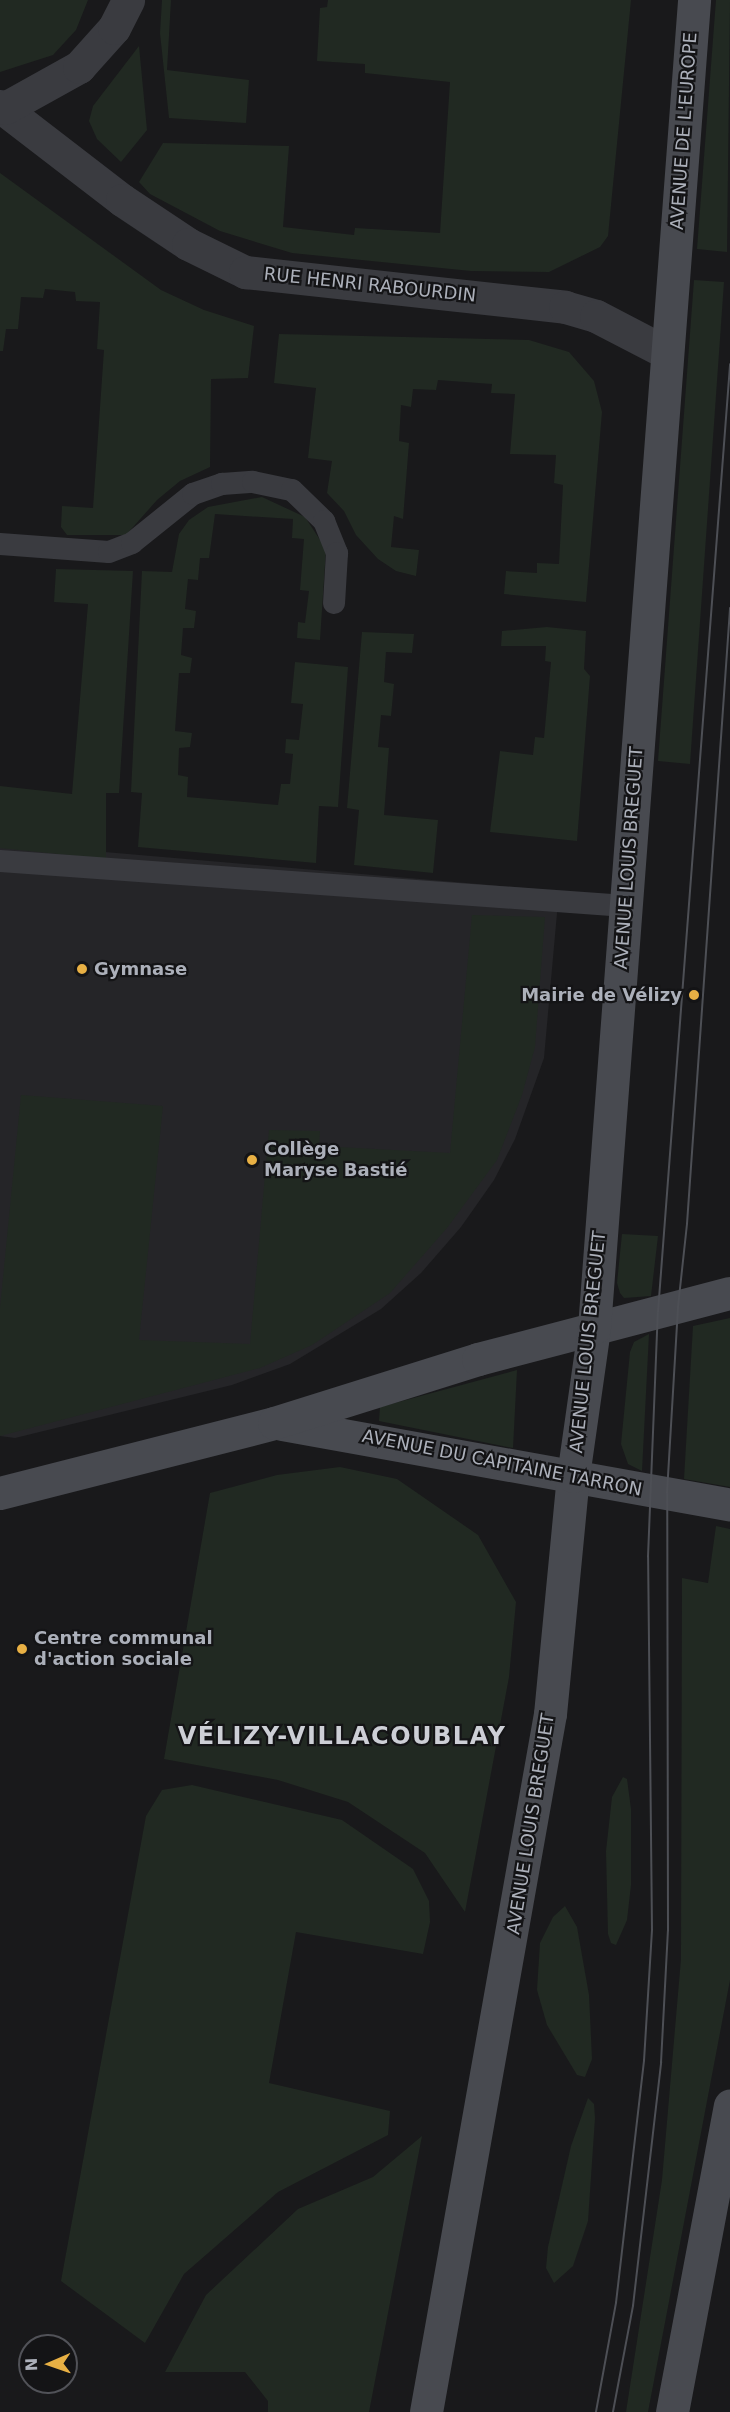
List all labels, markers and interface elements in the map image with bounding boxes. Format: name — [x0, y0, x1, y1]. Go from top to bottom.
street label: AVENUE DE L'EUROPE — [666, 32, 702, 230]
street label: RUE HENRI RABOURDIN — [263, 263, 477, 307]
street label: AVENUE LOUIS BREGUET — [610, 746, 648, 970]
place label: Gymnase — [94, 958, 187, 980]
marker: Gymnase — [75, 962, 89, 976]
place label: Mairie de Vélizy — [521, 984, 682, 1006]
marker: Mairie de Vélizy — [687, 988, 701, 1002]
place label: Collège Maryse Bastié — [264, 1139, 407, 1182]
marker: Collège Maryse Bastié — [245, 1153, 259, 1167]
street label: AVENUE LOUIS BREGUET — [566, 1230, 610, 1454]
street label: AVENUE DU CAPITAINE TARRON — [360, 1425, 644, 1501]
place label: Centre communal d'action sociale — [34, 1628, 213, 1670]
marker: Centre communal d'action sociale — [15, 1642, 29, 1656]
street label: AVENUE LOUIS BREGUET — [503, 1712, 559, 1936]
district label: VÉLIZY-VILLACOUBLAY — [178, 1723, 506, 1751]
north arrow — [18, 2334, 78, 2394]
text: N — [22, 2358, 41, 2372]

